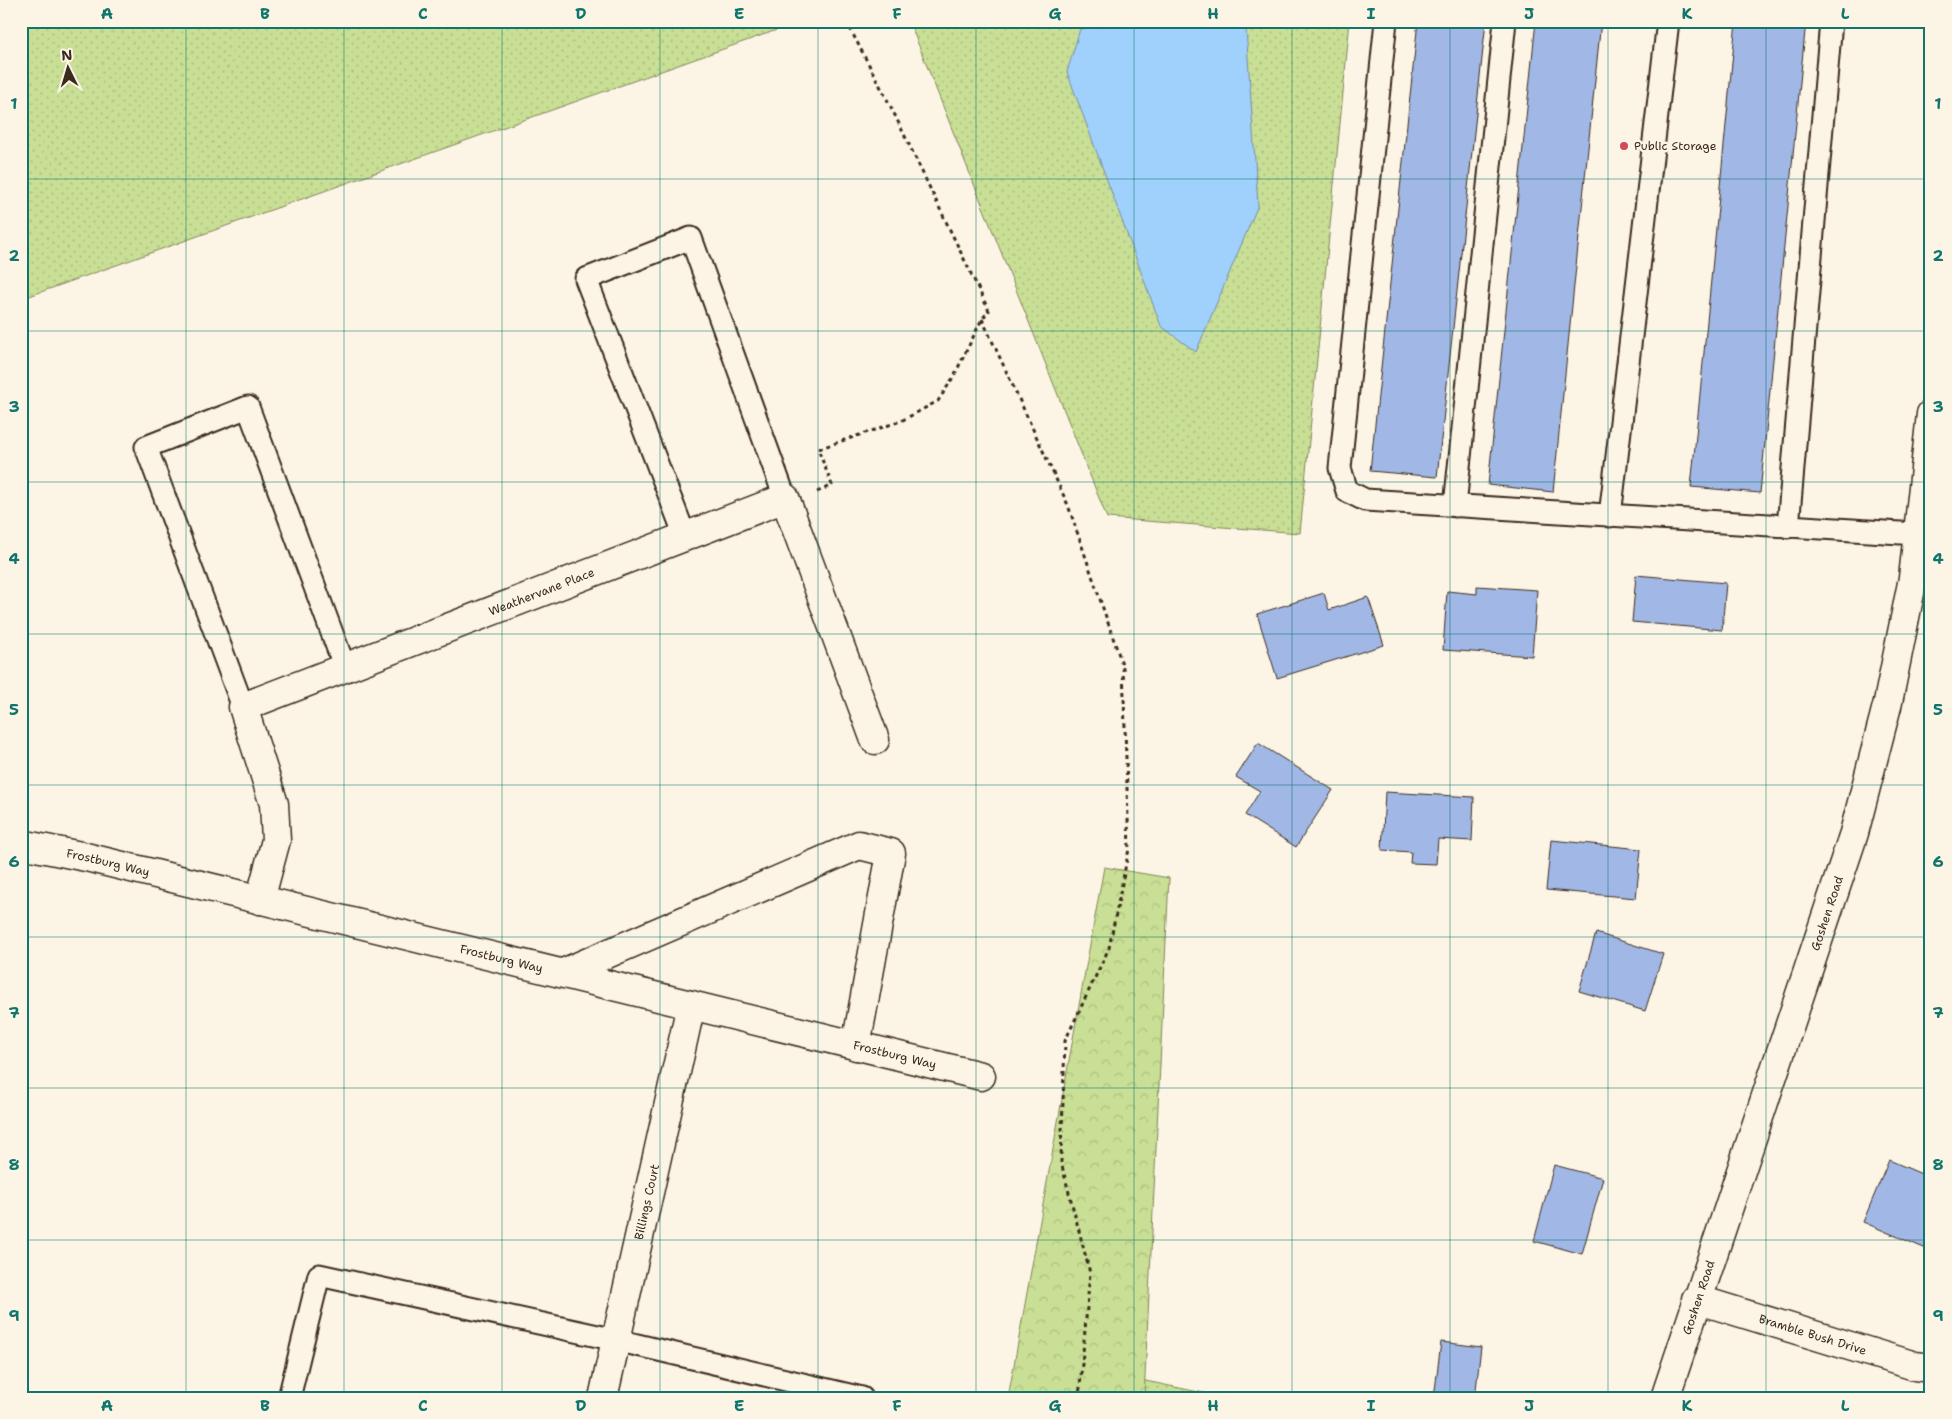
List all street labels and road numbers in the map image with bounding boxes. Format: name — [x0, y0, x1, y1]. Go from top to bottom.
street label: Weathervane Place — [486, 564, 597, 620]
street label: Frostburg Way — [65, 845, 151, 880]
street label: Goshen Road — [1807, 874, 1847, 953]
street label: Frostburg Way — [458, 941, 545, 977]
street label: Frostburg Way — [852, 1037, 938, 1073]
street label: Billings Court — [631, 1162, 663, 1241]
street label: Goshen Road — [1679, 1258, 1719, 1337]
street label: Bramble Bush Drive — [1757, 1311, 1869, 1359]

